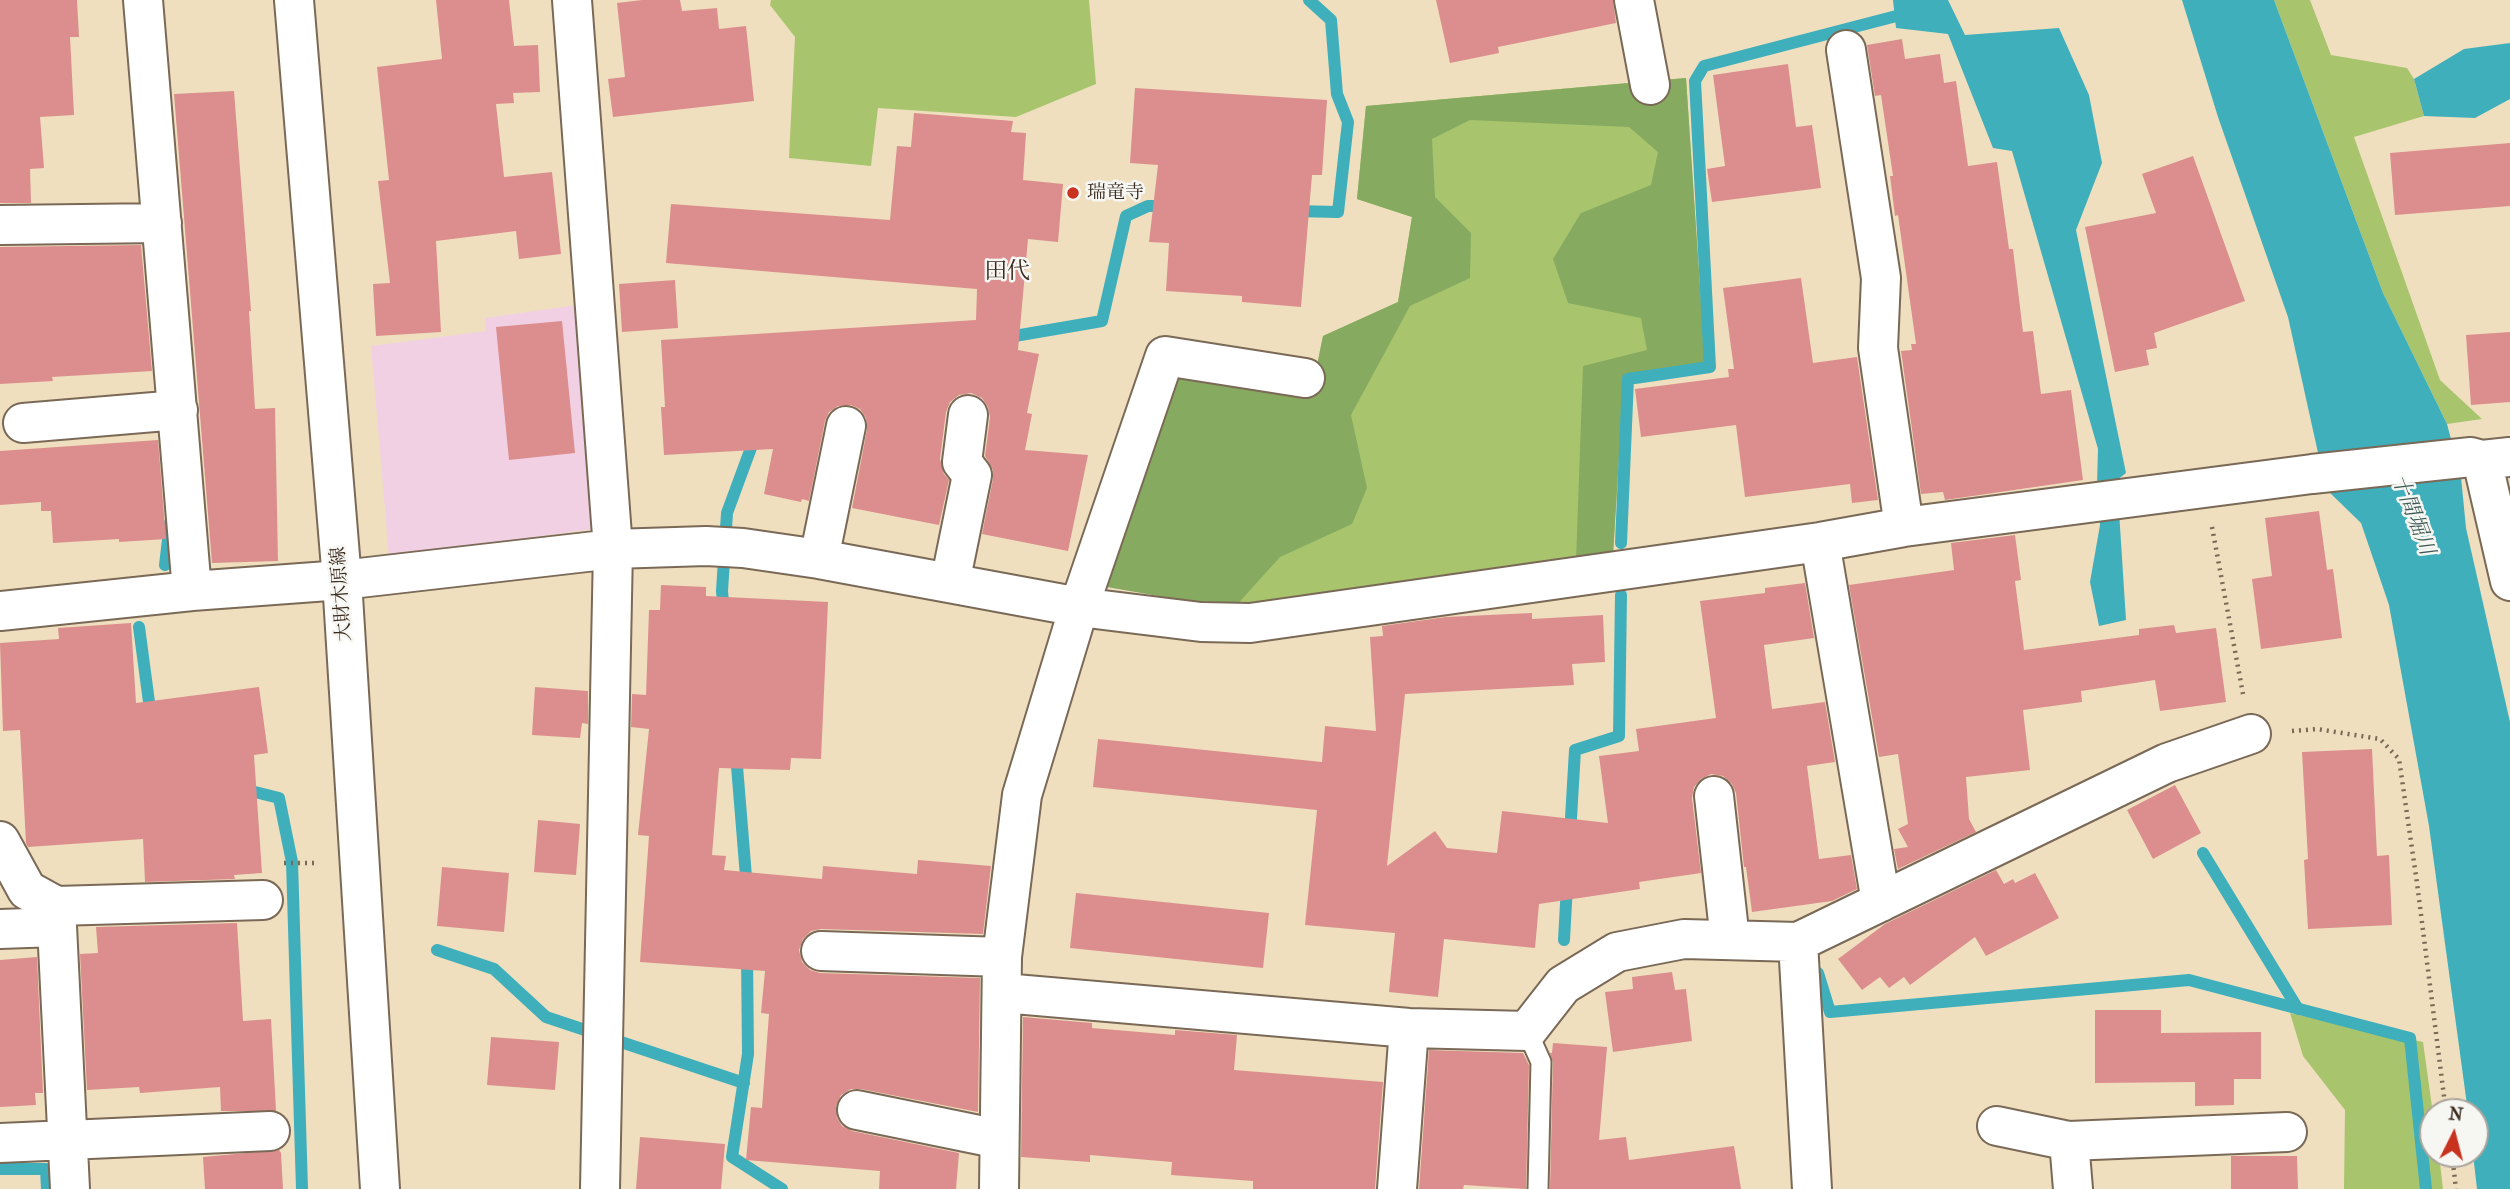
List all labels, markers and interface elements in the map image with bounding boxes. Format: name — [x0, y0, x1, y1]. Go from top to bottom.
place label: 瑞竜寺 — [1087, 182, 1144, 204]
marker: 瑞竜寺 — [1065, 185, 1081, 201]
district label: 田代 — [984, 258, 1030, 286]
water label: 十間堀川 — [2385, 471, 2439, 559]
street label: 大財木原線 — [327, 546, 357, 642]
north arrow — [2419, 1098, 2489, 1168]
text: N — [2448, 1102, 2464, 1126]

